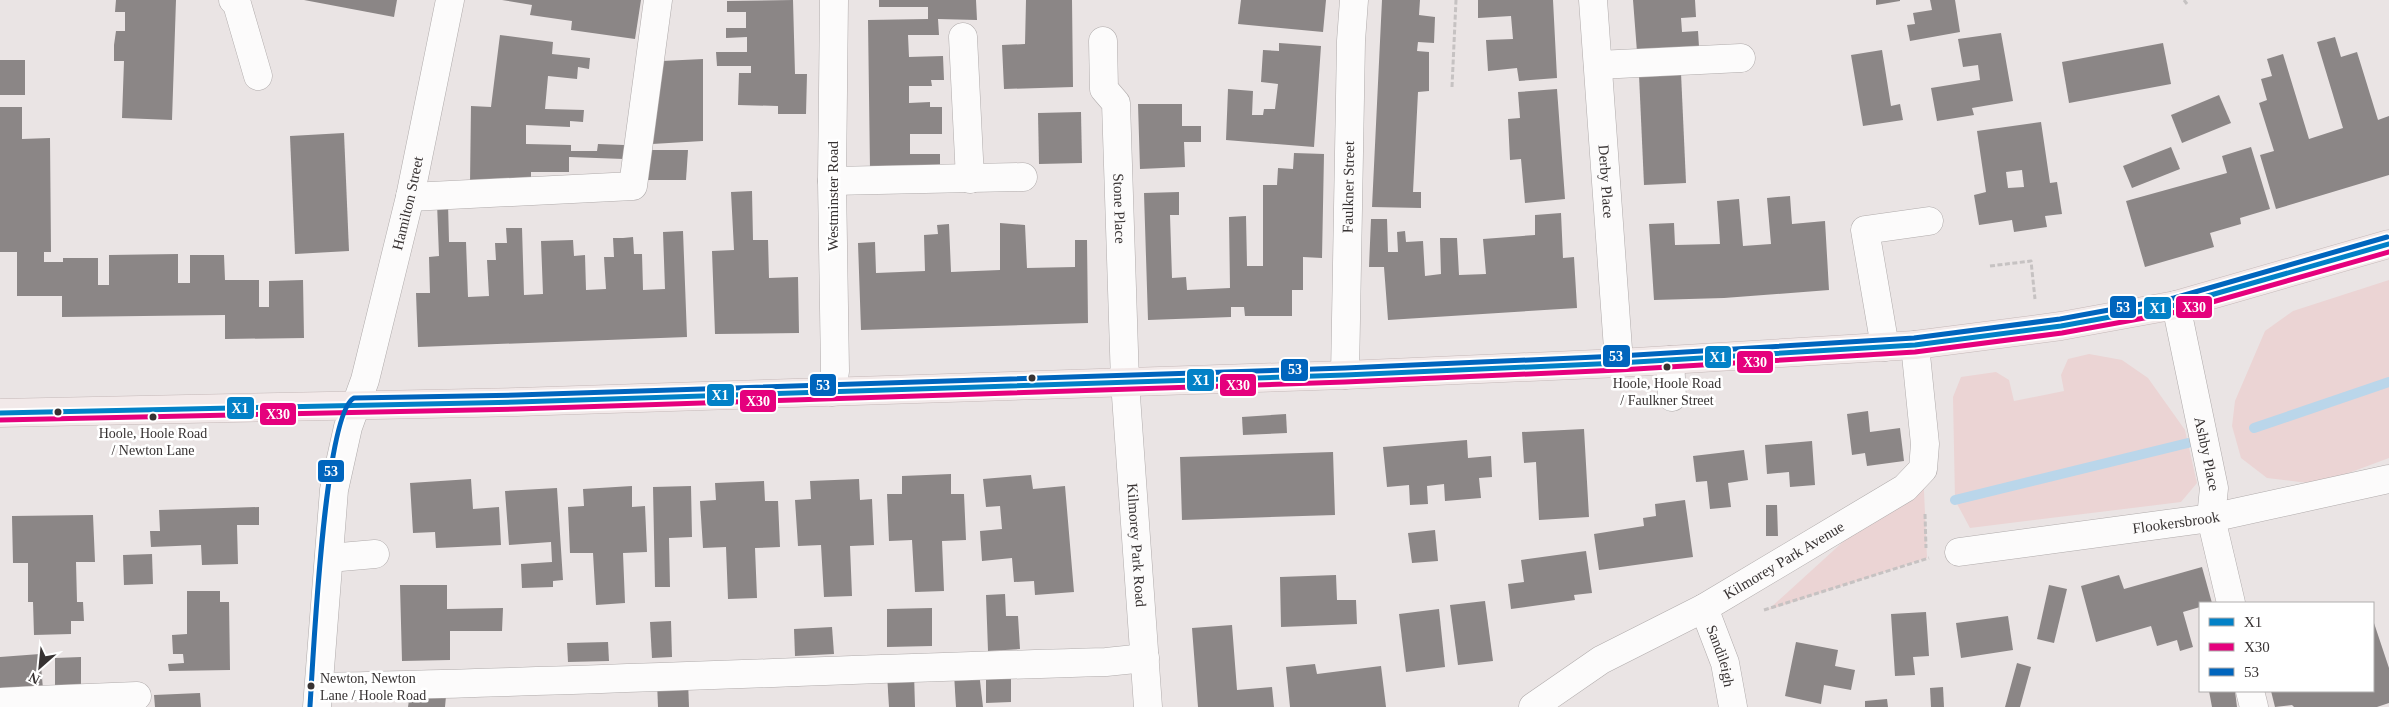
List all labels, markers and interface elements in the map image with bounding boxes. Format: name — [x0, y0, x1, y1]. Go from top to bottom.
street label: Westminster Road — [825, 140, 841, 251]
street label: Faulkner Street — [1340, 140, 1357, 233]
street label: Derby Place — [1595, 144, 1617, 219]
street label: Hamilton Street — [389, 154, 426, 252]
street label: Stone Place — [1110, 173, 1129, 244]
line badge: 53 — [2109, 295, 2137, 319]
line badge: X30 — [2175, 295, 2213, 319]
line badge: X1 — [2143, 296, 2172, 320]
text: 53 — [2116, 300, 2130, 315]
text: X30 — [2182, 300, 2206, 315]
text: X1 — [2149, 301, 2167, 316]
line badge: 53 — [1602, 344, 1631, 368]
line badge: X1 — [1704, 345, 1732, 369]
text: 53 — [1609, 349, 1623, 364]
text: X1 — [1709, 350, 1727, 365]
line badge: X30 — [1736, 350, 1774, 374]
text: X30 — [1743, 355, 1767, 370]
line badge: 53 — [1280, 358, 1309, 382]
text: 53 — [1288, 362, 1302, 377]
marker: Hoole, Hoole Road / Faulkner Street — [1662, 362, 1672, 372]
line badge: X1 — [1186, 368, 1215, 392]
line badge: 53 — [809, 373, 837, 397]
unlabelled marker — [1027, 373, 1037, 383]
text: X1 — [1192, 373, 1210, 388]
line badge: X30 — [1219, 373, 1257, 397]
place label: Hoole, Hoole Road / Faulkner Street — [1613, 376, 1721, 408]
text: 53 — [816, 378, 830, 393]
text: X30 — [1226, 378, 1250, 393]
line badge: X1 — [706, 383, 735, 407]
text: X1 — [711, 388, 729, 403]
line badge: X30 — [739, 389, 777, 413]
text: X30 — [746, 394, 770, 409]
line badge: X1 — [226, 396, 255, 420]
text: X1 — [231, 401, 249, 416]
line badge: X30 — [259, 402, 297, 426]
unlabelled marker — [53, 407, 63, 417]
text: X30 — [266, 407, 290, 422]
marker: Hoole, Hoole Road / Newton Lane — [148, 412, 158, 422]
street label: Ashby Place — [2191, 415, 2222, 493]
place label: Hoole, Hoole Road / Newton Lane — [99, 426, 207, 458]
line badge: 53 — [317, 459, 345, 483]
text: 53 — [324, 464, 338, 479]
street label: Kilmorey Park Road — [1124, 482, 1149, 608]
street label: Flookersbrook — [2132, 508, 2221, 536]
street label: Kilmorey Park Avenue — [1721, 518, 1847, 602]
legend — [2199, 602, 2374, 692]
text: X1 — [2244, 614, 2262, 630]
street label: Sandileigh — [1703, 623, 1737, 689]
text: X30 — [2244, 639, 2270, 655]
north arrow — [15, 642, 65, 692]
text: 53 — [2244, 664, 2259, 680]
text: N — [26, 669, 42, 687]
place label: Newton, Newton Lane / Hoole Road — [320, 671, 426, 703]
marker: Newton, Newton Lane / Hoole Road — [306, 681, 316, 691]

